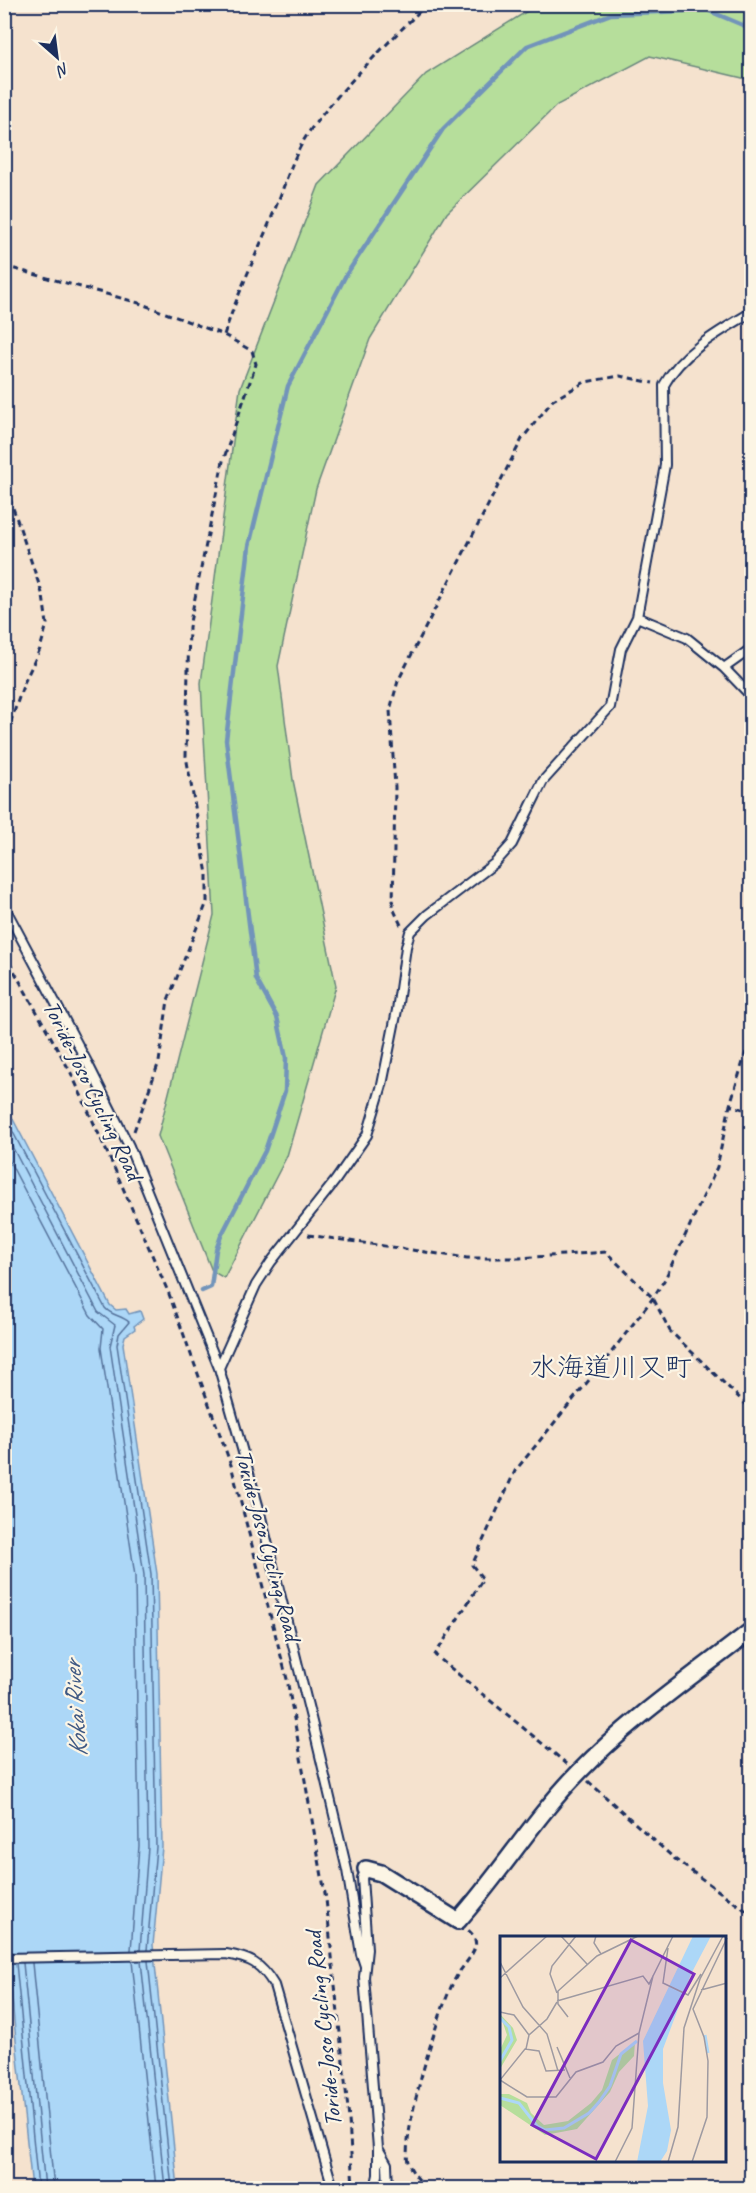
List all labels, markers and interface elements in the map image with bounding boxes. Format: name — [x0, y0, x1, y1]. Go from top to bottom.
north arrow — [27, 27, 87, 87]
text: N — [52, 58, 73, 82]
street label: Toride-Joso Cycling Road — [37, 995, 151, 1188]
district label: 水海道川又町 — [530, 1350, 692, 1384]
street label: Toride-Joso Cycling Road — [228, 1446, 309, 1647]
water label: Kokai River — [55, 1655, 95, 1758]
street label: Toride-Joso Cycling Road — [297, 1926, 348, 2128]
inset map — [500, 1936, 726, 2163]

